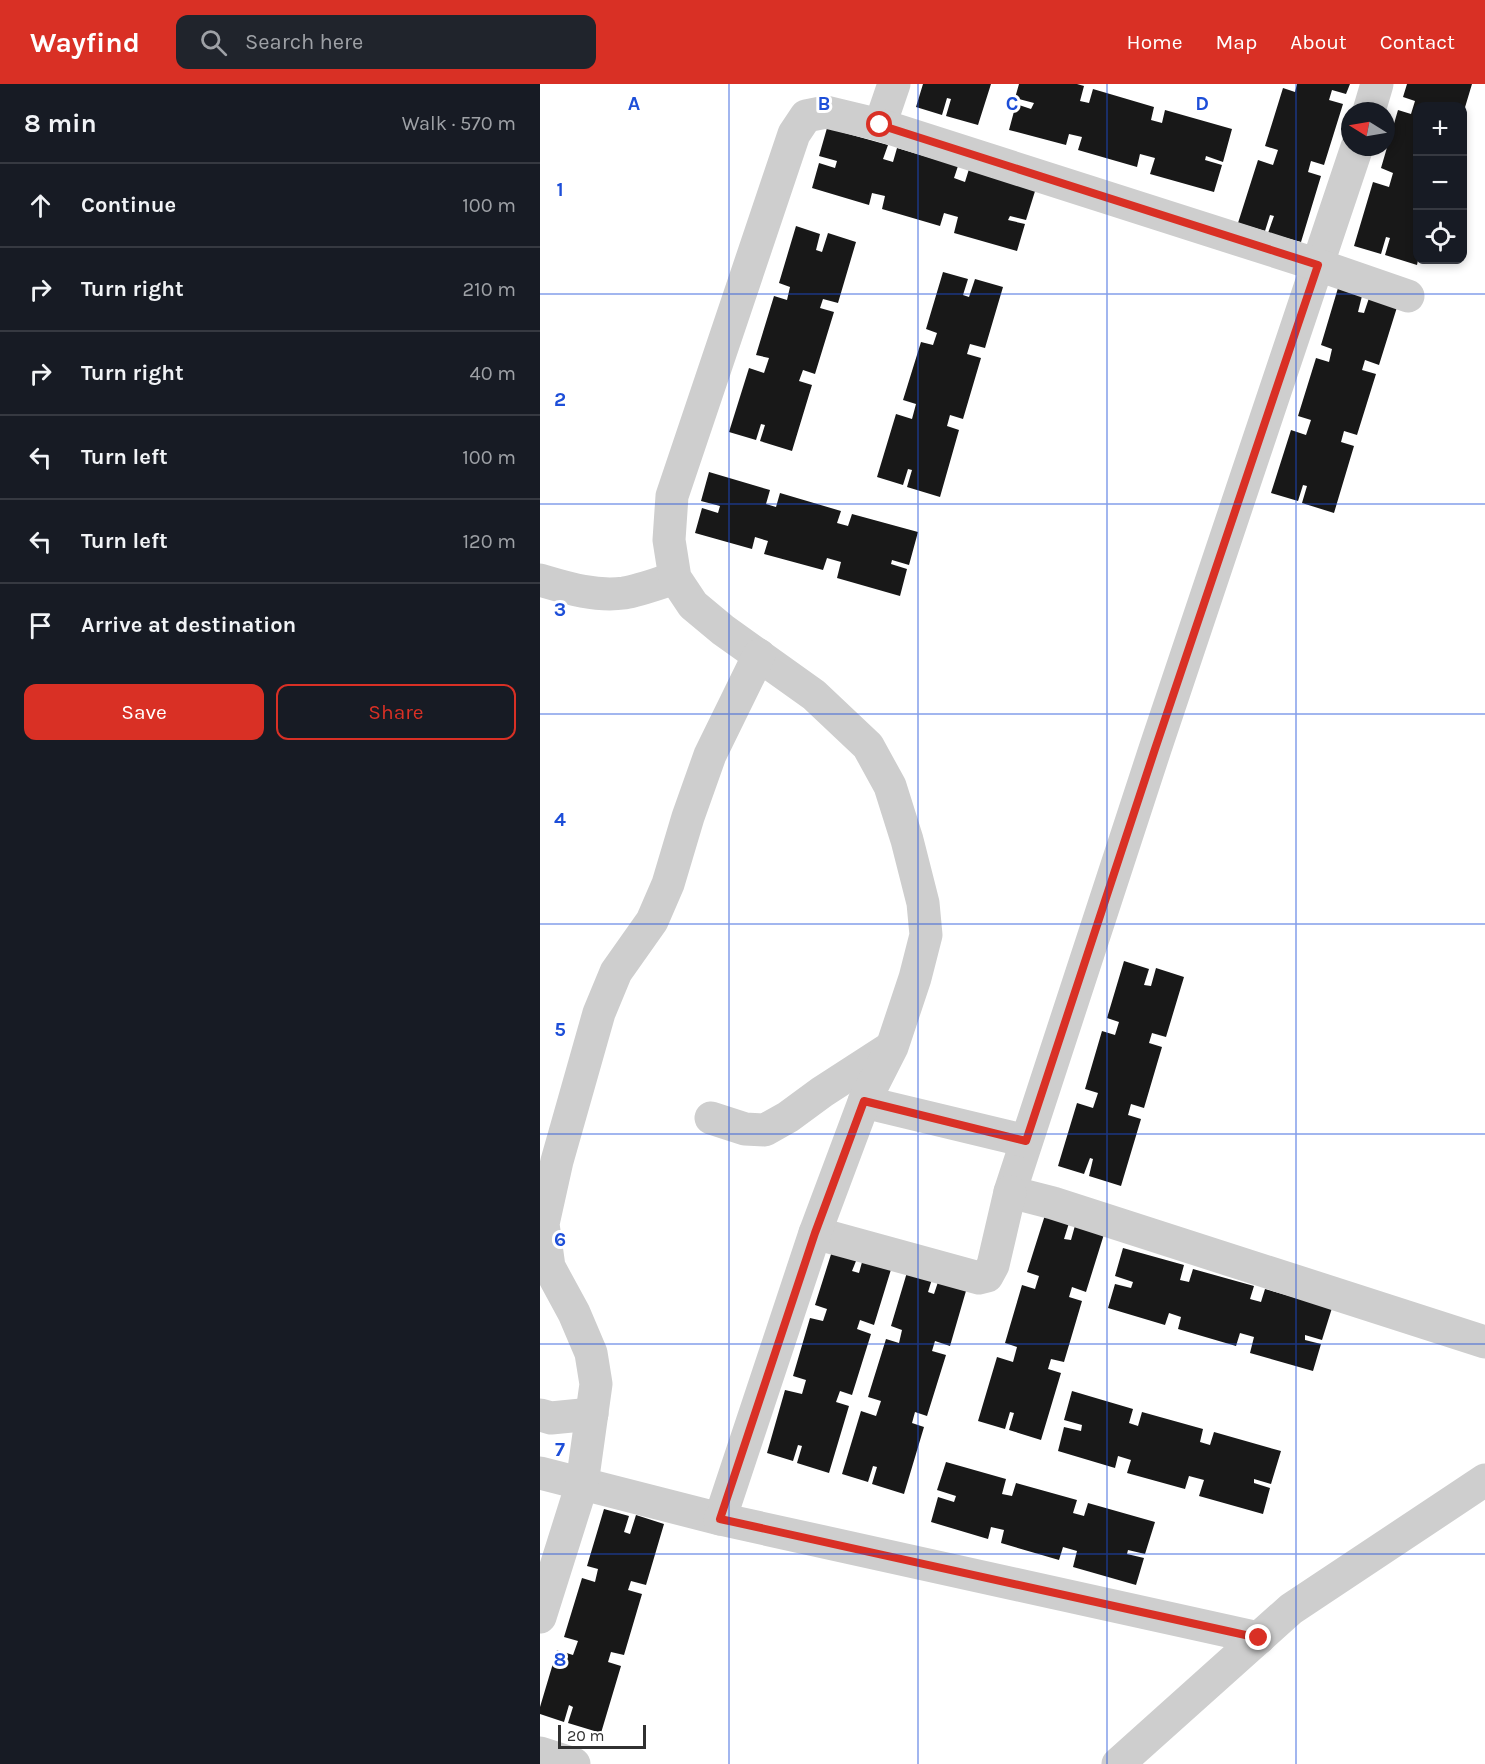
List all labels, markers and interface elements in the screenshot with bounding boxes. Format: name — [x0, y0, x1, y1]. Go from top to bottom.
search box — [176, 15, 596, 69]
text: Wayfind — [30, 26, 140, 59]
icon: search — [197, 26, 230, 59]
text: Search here — [245, 29, 363, 55]
text: Home — [1127, 30, 1183, 54]
text: Map — [1216, 30, 1257, 54]
text: About — [1290, 30, 1347, 54]
text: Contact — [1380, 30, 1455, 54]
text: A — [628, 92, 641, 115]
text: B — [818, 92, 830, 115]
text: C — [1006, 92, 1018, 115]
text: D — [1195, 92, 1209, 115]
north arrow — [1341, 102, 1395, 156]
map controls — [1413, 102, 1467, 264]
button: + — [1413, 102, 1467, 156]
text: 8 min — [24, 108, 97, 139]
route start — [866, 111, 892, 137]
text: Walk · 570 m — [402, 112, 516, 135]
button: − — [1413, 156, 1467, 210]
text: 1 — [556, 178, 564, 201]
icon: ahead — [24, 189, 57, 222]
text: Continue — [81, 192, 176, 218]
text: 100 m — [462, 194, 516, 217]
button: locate — [1413, 210, 1467, 264]
icon: right — [24, 273, 57, 306]
text: Turn right — [81, 276, 184, 302]
text: 210 m — [462, 278, 516, 301]
icon: right — [24, 357, 57, 390]
text: Turn right — [81, 360, 184, 386]
text: 40 m — [470, 362, 516, 385]
text: 2 — [554, 388, 566, 411]
icon: left — [24, 441, 57, 474]
text: Turn left — [81, 444, 168, 470]
text: 100 m — [462, 446, 516, 469]
icon: left — [24, 525, 57, 558]
text: Turn left — [81, 528, 168, 554]
text: 120 m — [462, 530, 516, 553]
text: 3 — [554, 598, 566, 621]
icon: arrive — [24, 609, 57, 642]
text: Arrive at destination — [81, 612, 296, 638]
button: Save — [24, 684, 264, 740]
button: Share — [276, 684, 516, 740]
text: 4 — [554, 808, 566, 831]
text: 5 — [554, 1018, 566, 1041]
text: 6 — [554, 1228, 566, 1251]
text: 7 — [555, 1438, 565, 1461]
route end — [1245, 1624, 1271, 1650]
text: 8 — [554, 1648, 566, 1671]
scale bar — [558, 1722, 646, 1750]
text: 20 m — [567, 1726, 605, 1745]

